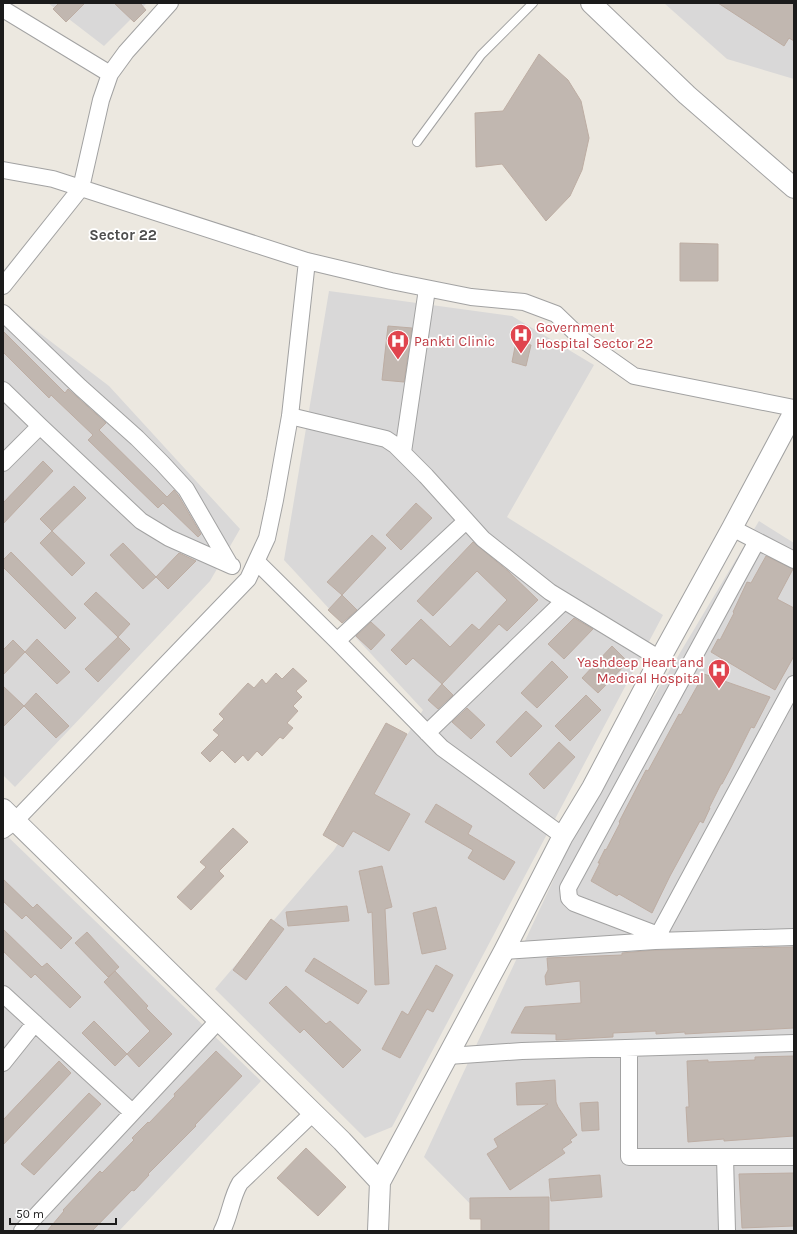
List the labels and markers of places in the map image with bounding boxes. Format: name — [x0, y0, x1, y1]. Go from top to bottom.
place label: Government Hospital Sector 22 — [536, 319, 653, 352]
hospital icon: Government Hospital Sector 22 — [508, 322, 534, 355]
hospital icon: Pankti Clinic — [385, 328, 411, 361]
place label: Pankti Clinic — [414, 333, 495, 350]
place label: Yashdeep Heart and Medical Hospital — [577, 654, 704, 687]
hospital icon: Yashdeep Heart and Medical Hospital — [706, 657, 732, 690]

